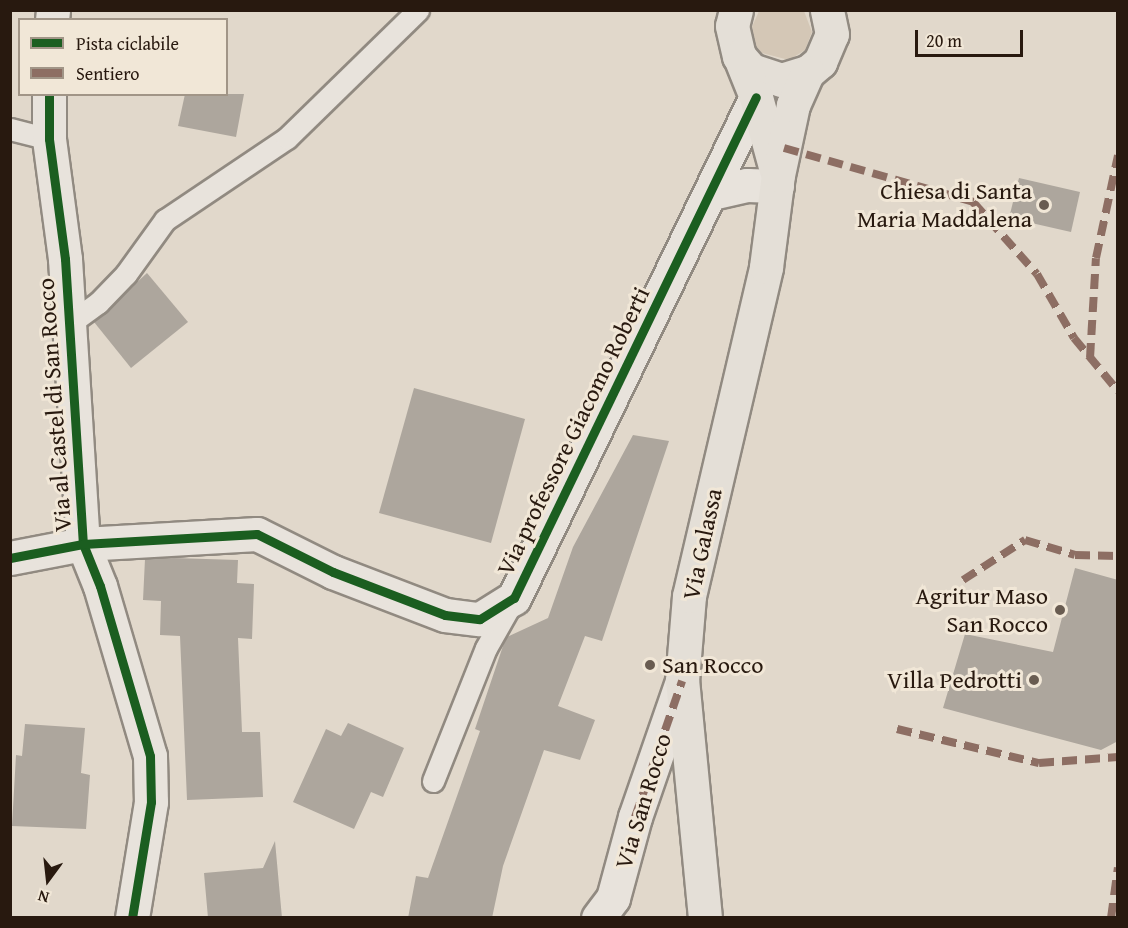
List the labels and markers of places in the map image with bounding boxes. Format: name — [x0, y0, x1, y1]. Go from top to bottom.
place label: Chiesa di Santa Maria Maddalena — [857, 177, 1032, 233]
marker: Chiesa di Santa Maria Maddalena — [1037, 198, 1051, 212]
place label: Agritur Maso San Rocco — [915, 582, 1048, 638]
marker: Agritur Maso San Rocco — [1053, 603, 1067, 617]
place label: San Rocco — [662, 651, 763, 679]
marker: San Rocco — [643, 658, 657, 672]
place label: Villa Pedrotti — [887, 666, 1022, 694]
marker: Villa Pedrotti — [1027, 673, 1041, 687]

